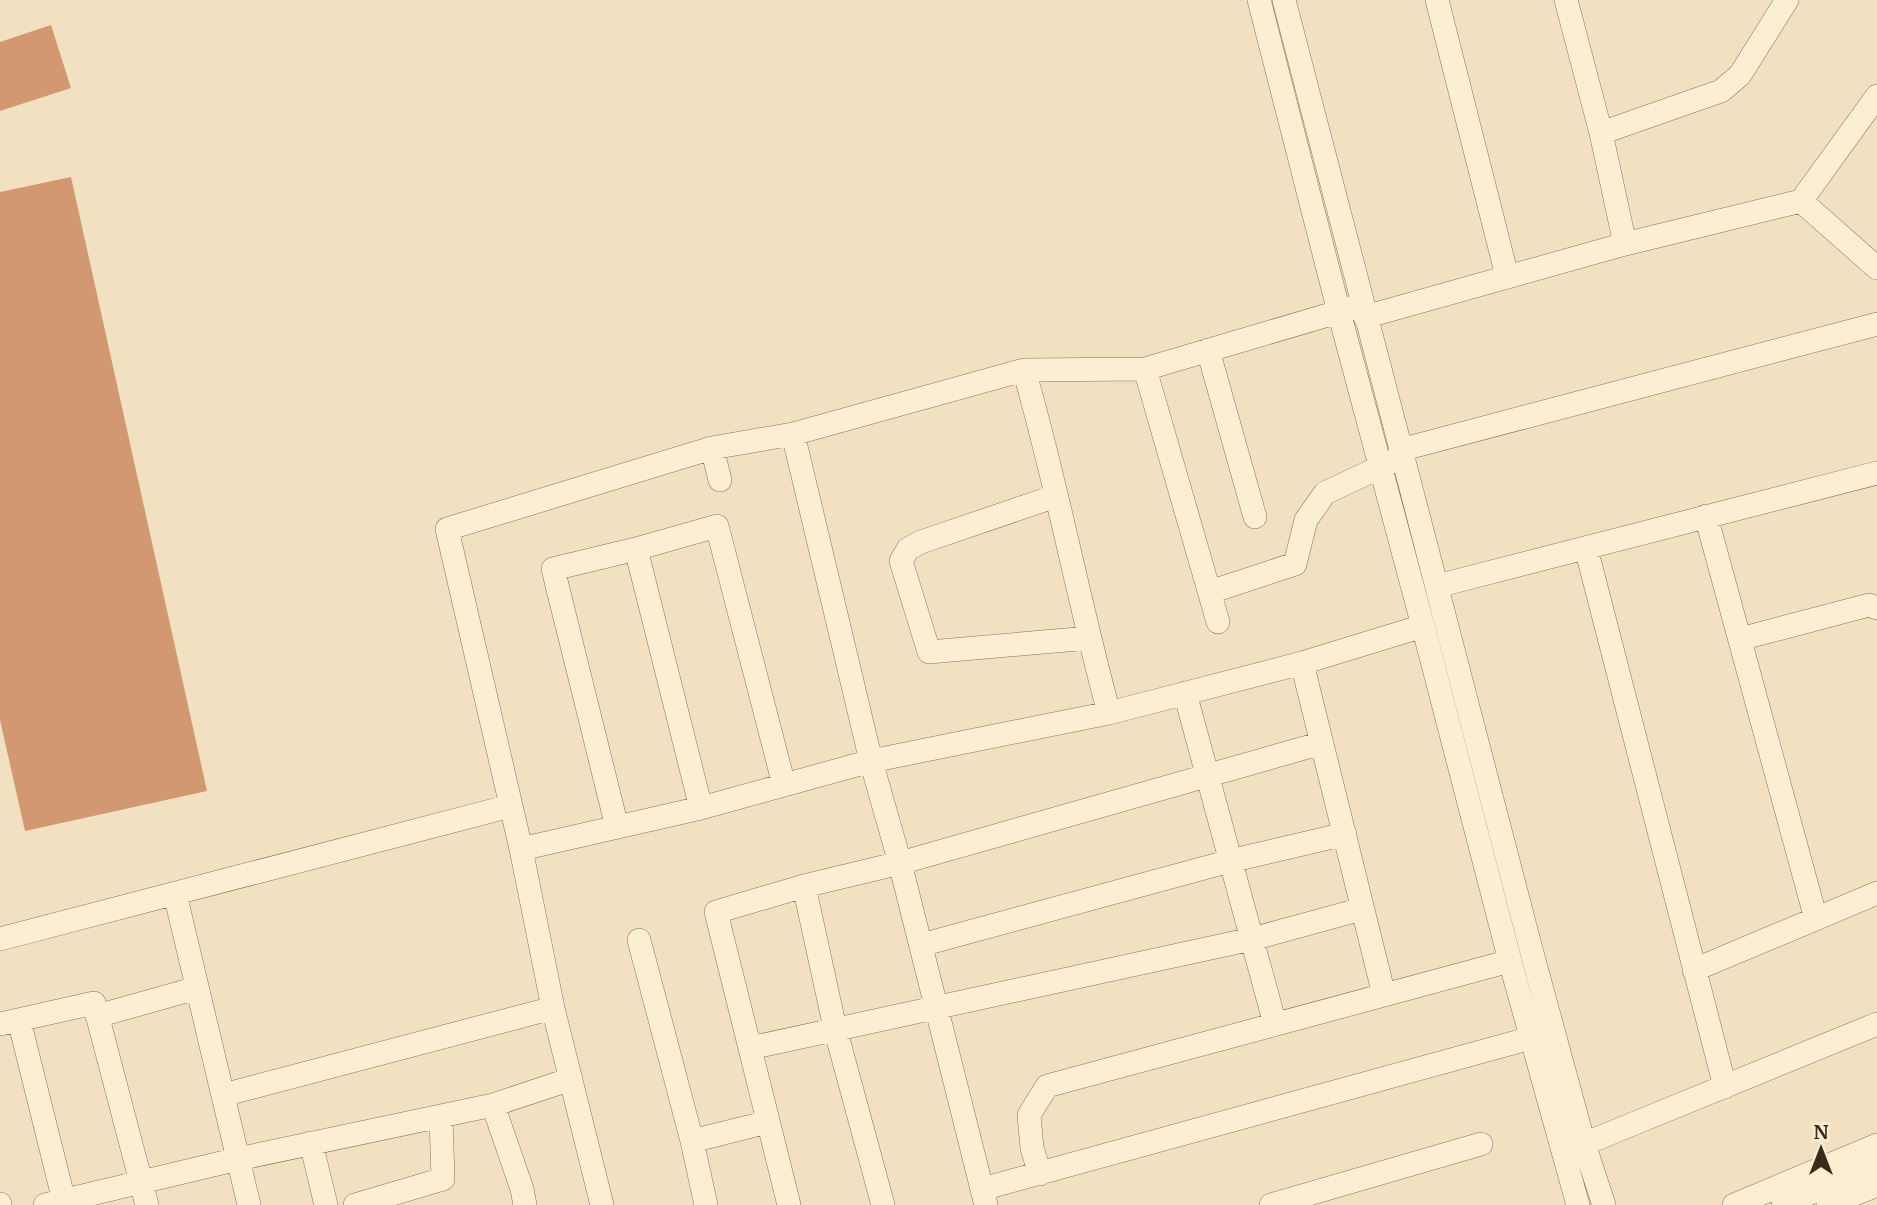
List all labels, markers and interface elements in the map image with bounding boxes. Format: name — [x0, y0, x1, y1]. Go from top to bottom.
north arrow — [1786, 1114, 1856, 1184]
text: N — [1813, 1120, 1829, 1144]

